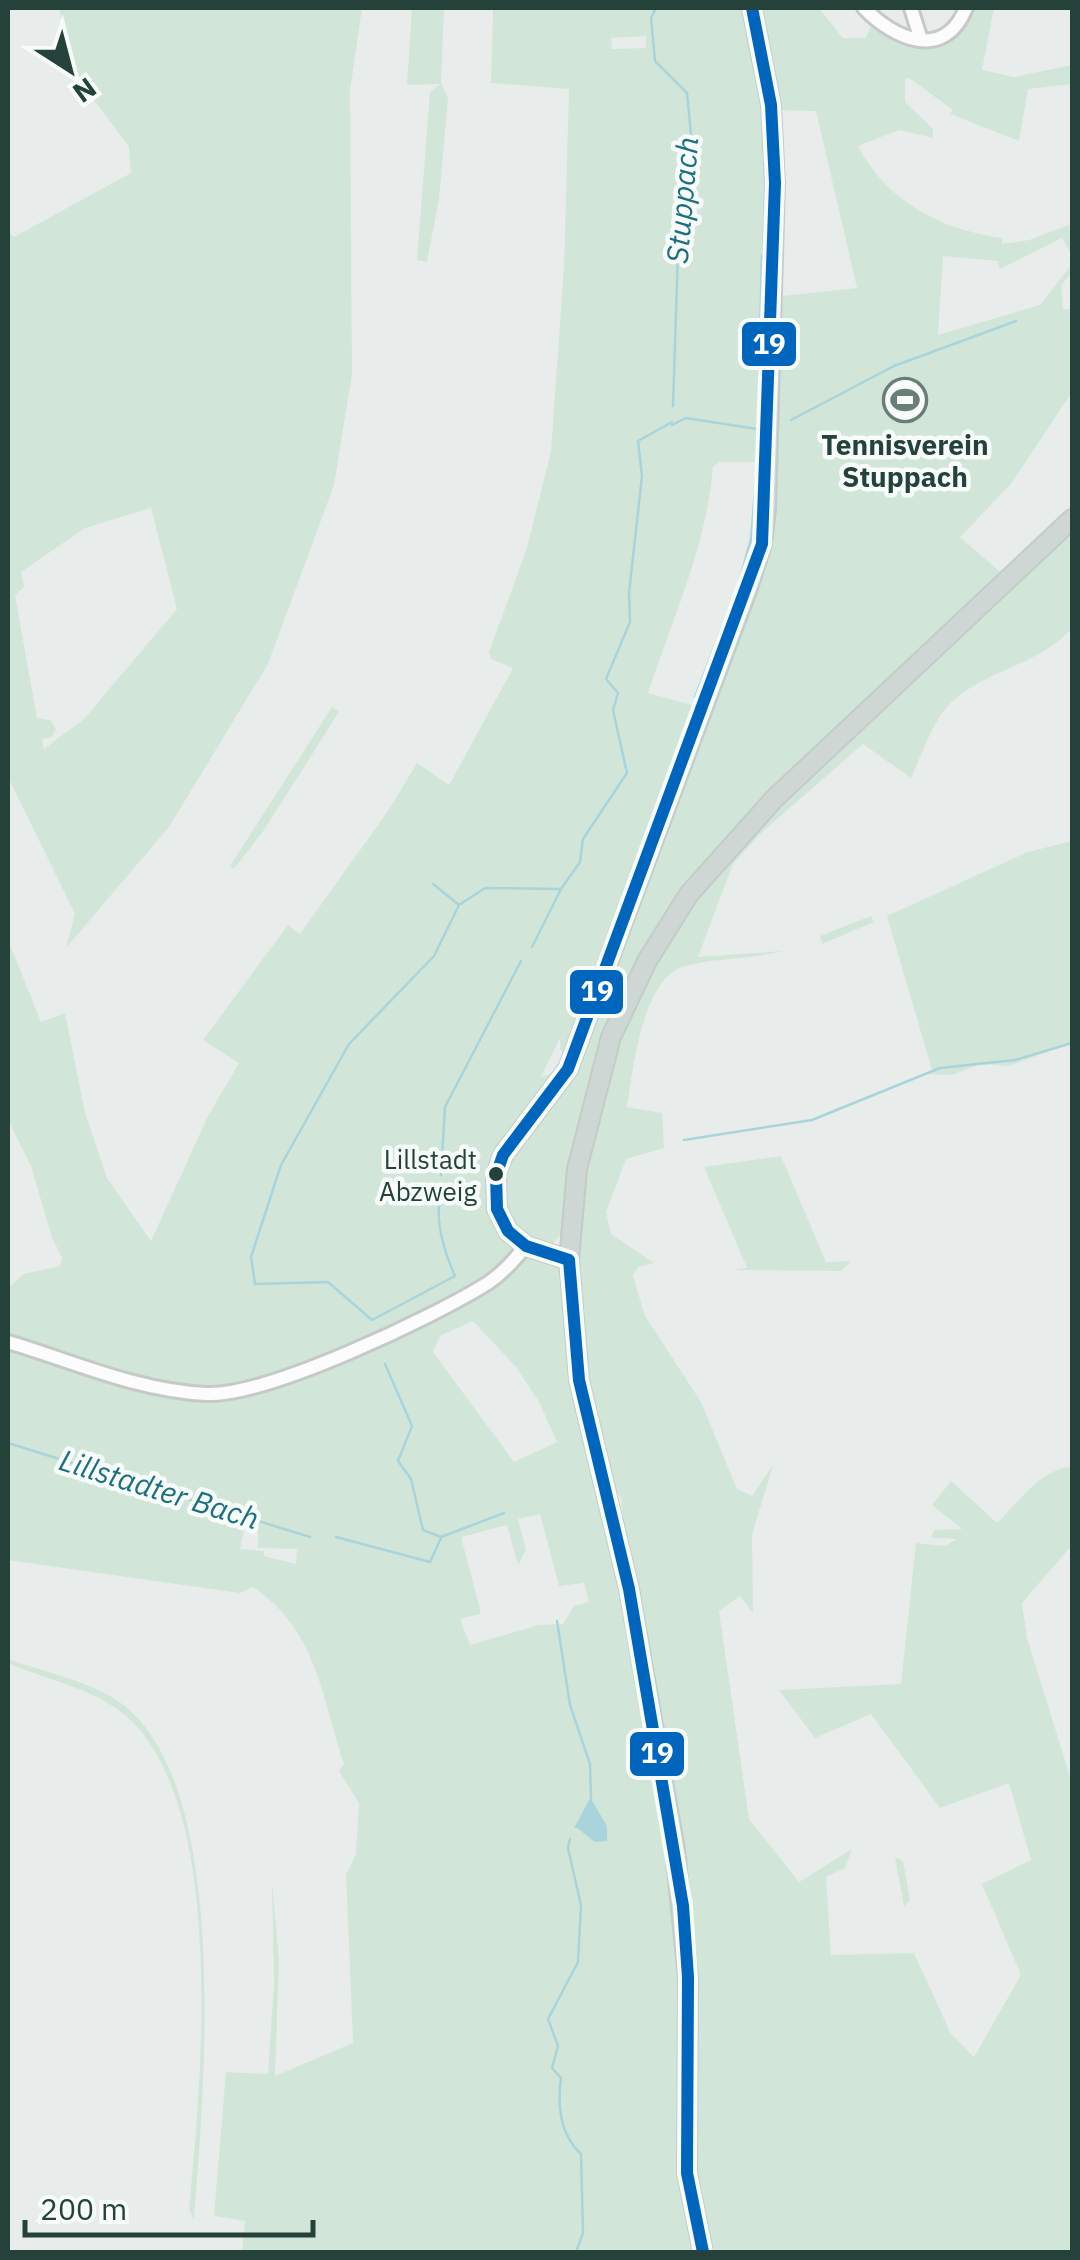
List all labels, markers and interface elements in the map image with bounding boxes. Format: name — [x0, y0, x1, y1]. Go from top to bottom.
north arrow — [20, 20, 120, 120]
text: N — [66, 70, 104, 112]
water label: Stuppach — [657, 135, 706, 265]
line badge: 19 — [740, 320, 798, 368]
text: 19 — [752, 325, 786, 362]
sports icon: Tennisverein Stuppach — [882, 377, 928, 423]
place label: Tennisverein Stuppach — [821, 426, 989, 495]
line badge: 19 — [568, 968, 625, 1016]
text: 19 — [580, 972, 614, 1009]
place label: Lillstadt Abzweig — [379, 1142, 477, 1208]
marker: Lillstadt Abzweig — [486, 1164, 506, 1184]
water label: Lillstadter Bach — [55, 1440, 264, 1537]
line badge: 19 — [628, 1730, 686, 1778]
text: 19 — [640, 1734, 674, 1771]
scale bar — [25, 2175, 312, 2237]
text: 200 m — [40, 2189, 127, 2228]

